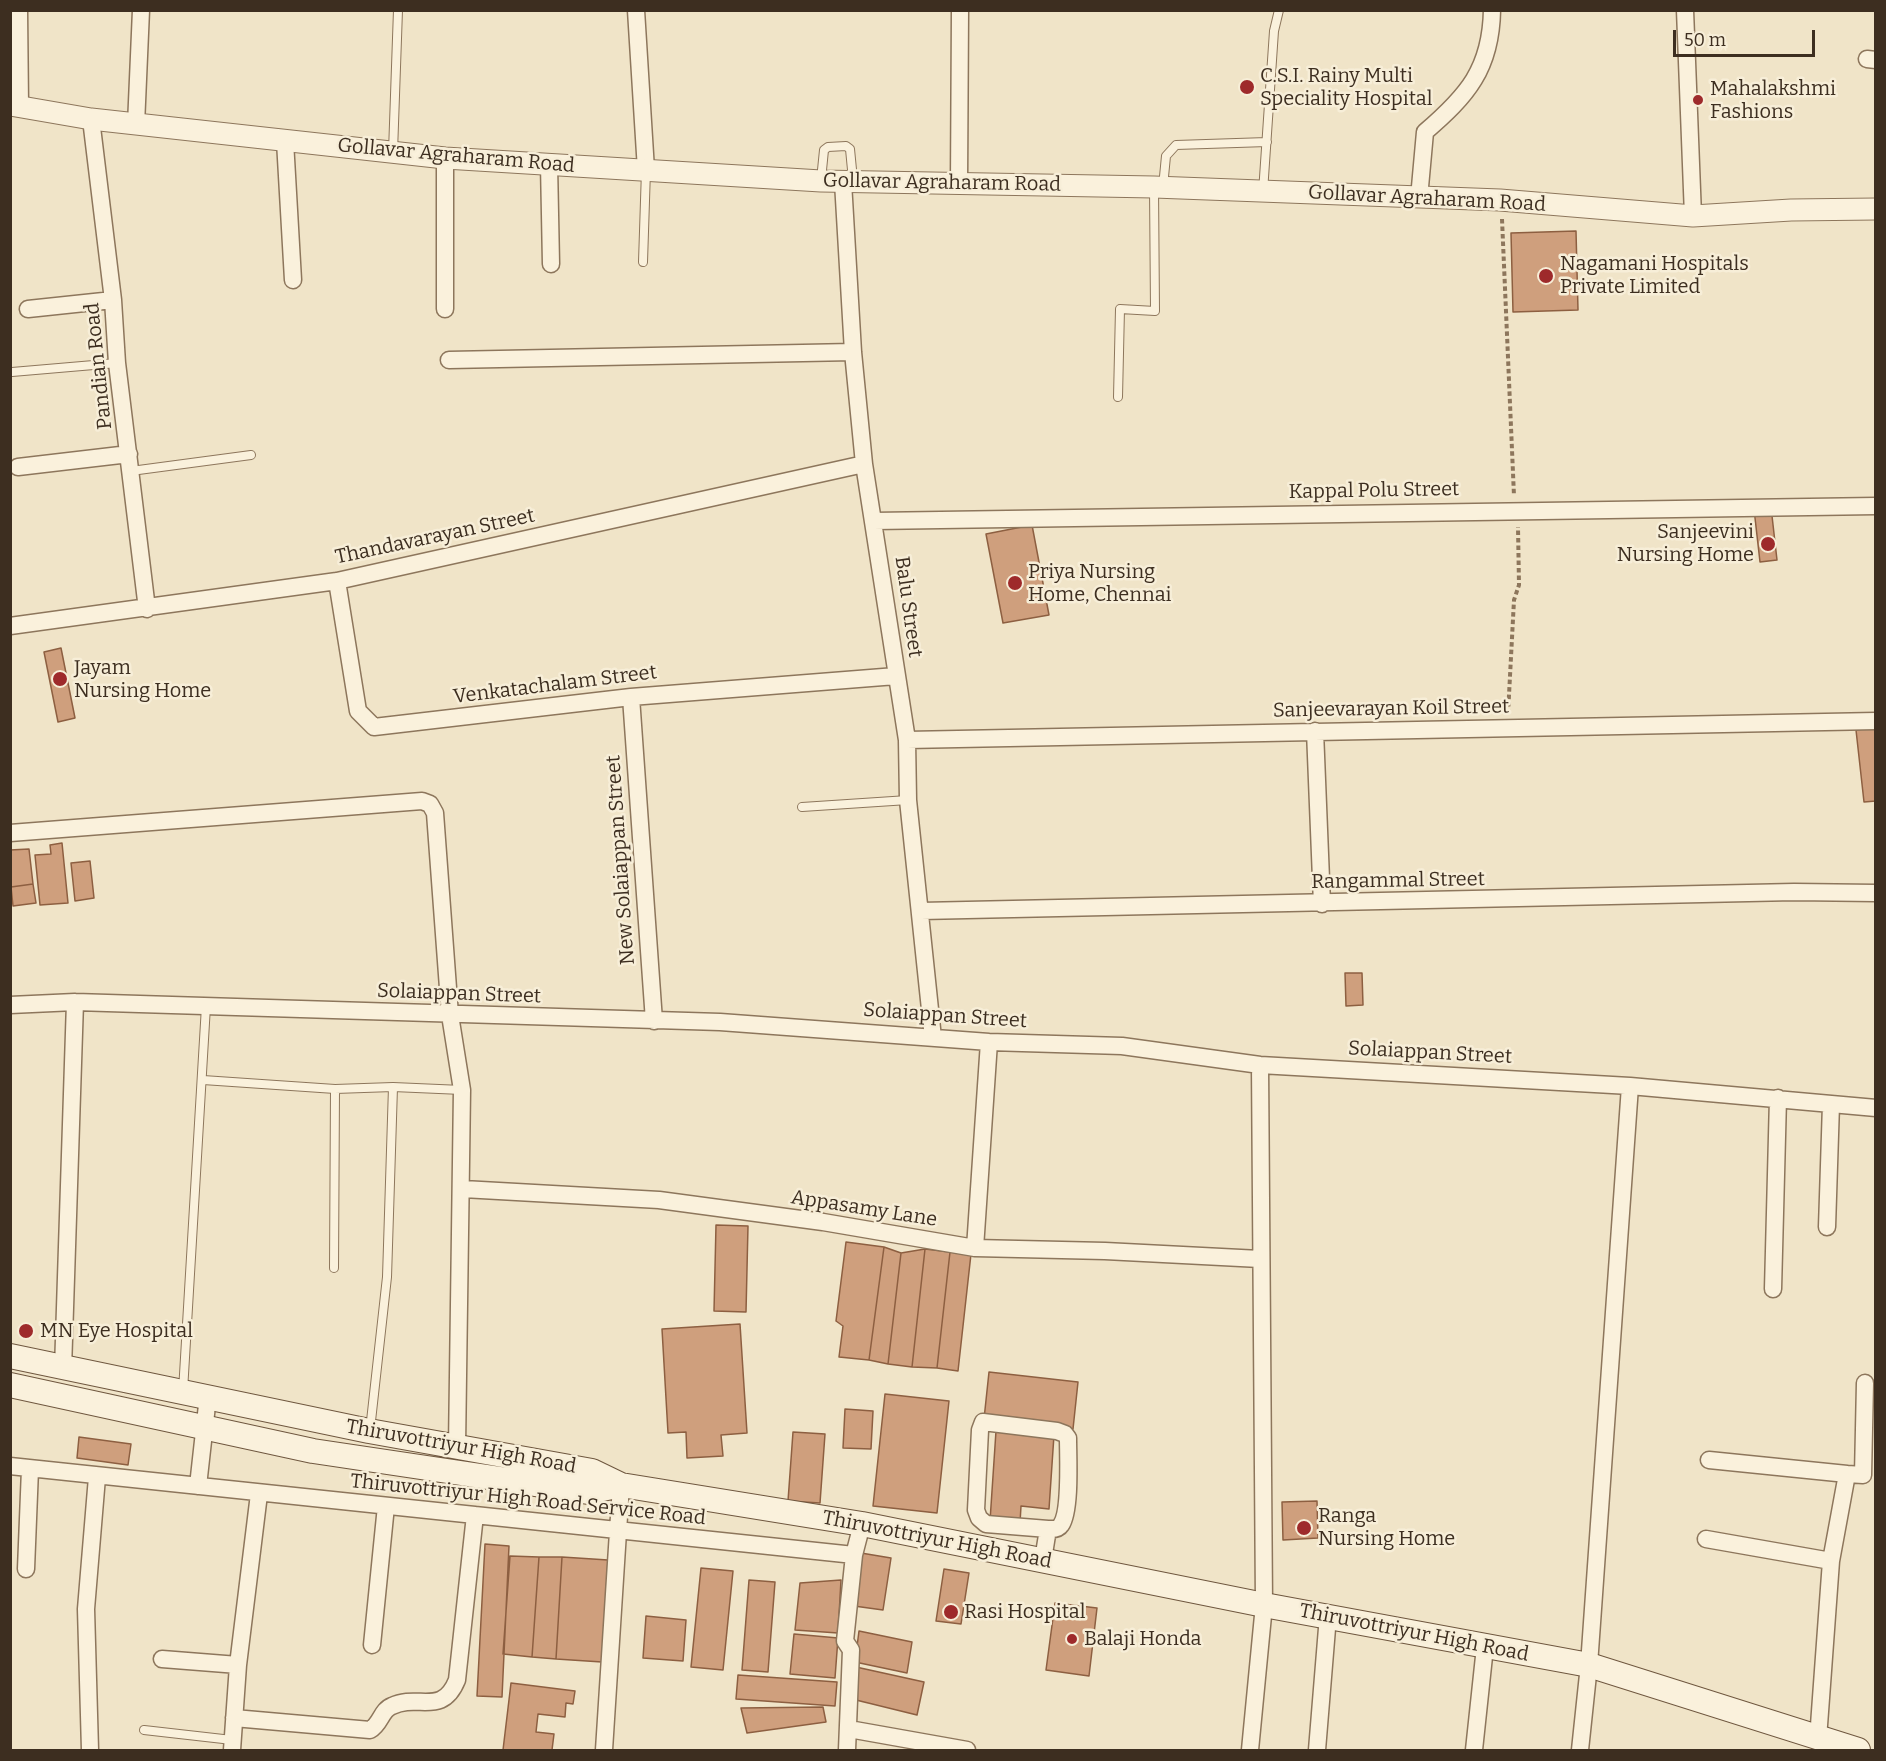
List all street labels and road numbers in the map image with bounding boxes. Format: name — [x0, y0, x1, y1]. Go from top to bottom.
street label: Gollavar Agraharam Road — [336, 134, 576, 178]
street label: Gollavar Agraharam Road — [823, 169, 1061, 197]
street label: Gollavar Agraharam Road — [1307, 181, 1547, 217]
street label: Pandian Road — [80, 301, 118, 431]
street label: Kappal Polu Street — [1289, 478, 1459, 504]
street label: Thandavarayan Street — [333, 504, 537, 570]
street label: Balu Street — [889, 555, 927, 659]
street label: Venkatachalam Street — [452, 661, 658, 709]
street label: Sanjeevarayan Koil Street — [1273, 695, 1509, 723]
street label: New Solaiappan Street — [602, 754, 640, 966]
street label: Rangammal Street — [1311, 867, 1485, 895]
street label: Solaiappan Street — [377, 979, 541, 1009]
street label: Solaiappan Street — [862, 998, 1028, 1034]
street label: Solaiappan Street — [1347, 1037, 1513, 1069]
street label: Appasamy Lane — [789, 1186, 939, 1232]
street label: Thiruvottriyur High Road — [344, 1415, 578, 1479]
street label: Thiruvottriyur High Road Service Road — [349, 1469, 707, 1531]
street label: Thiruvottriyur High Road — [820, 1506, 1054, 1574]
street label: Thiruvottriyur High Road — [1297, 1599, 1531, 1667]

